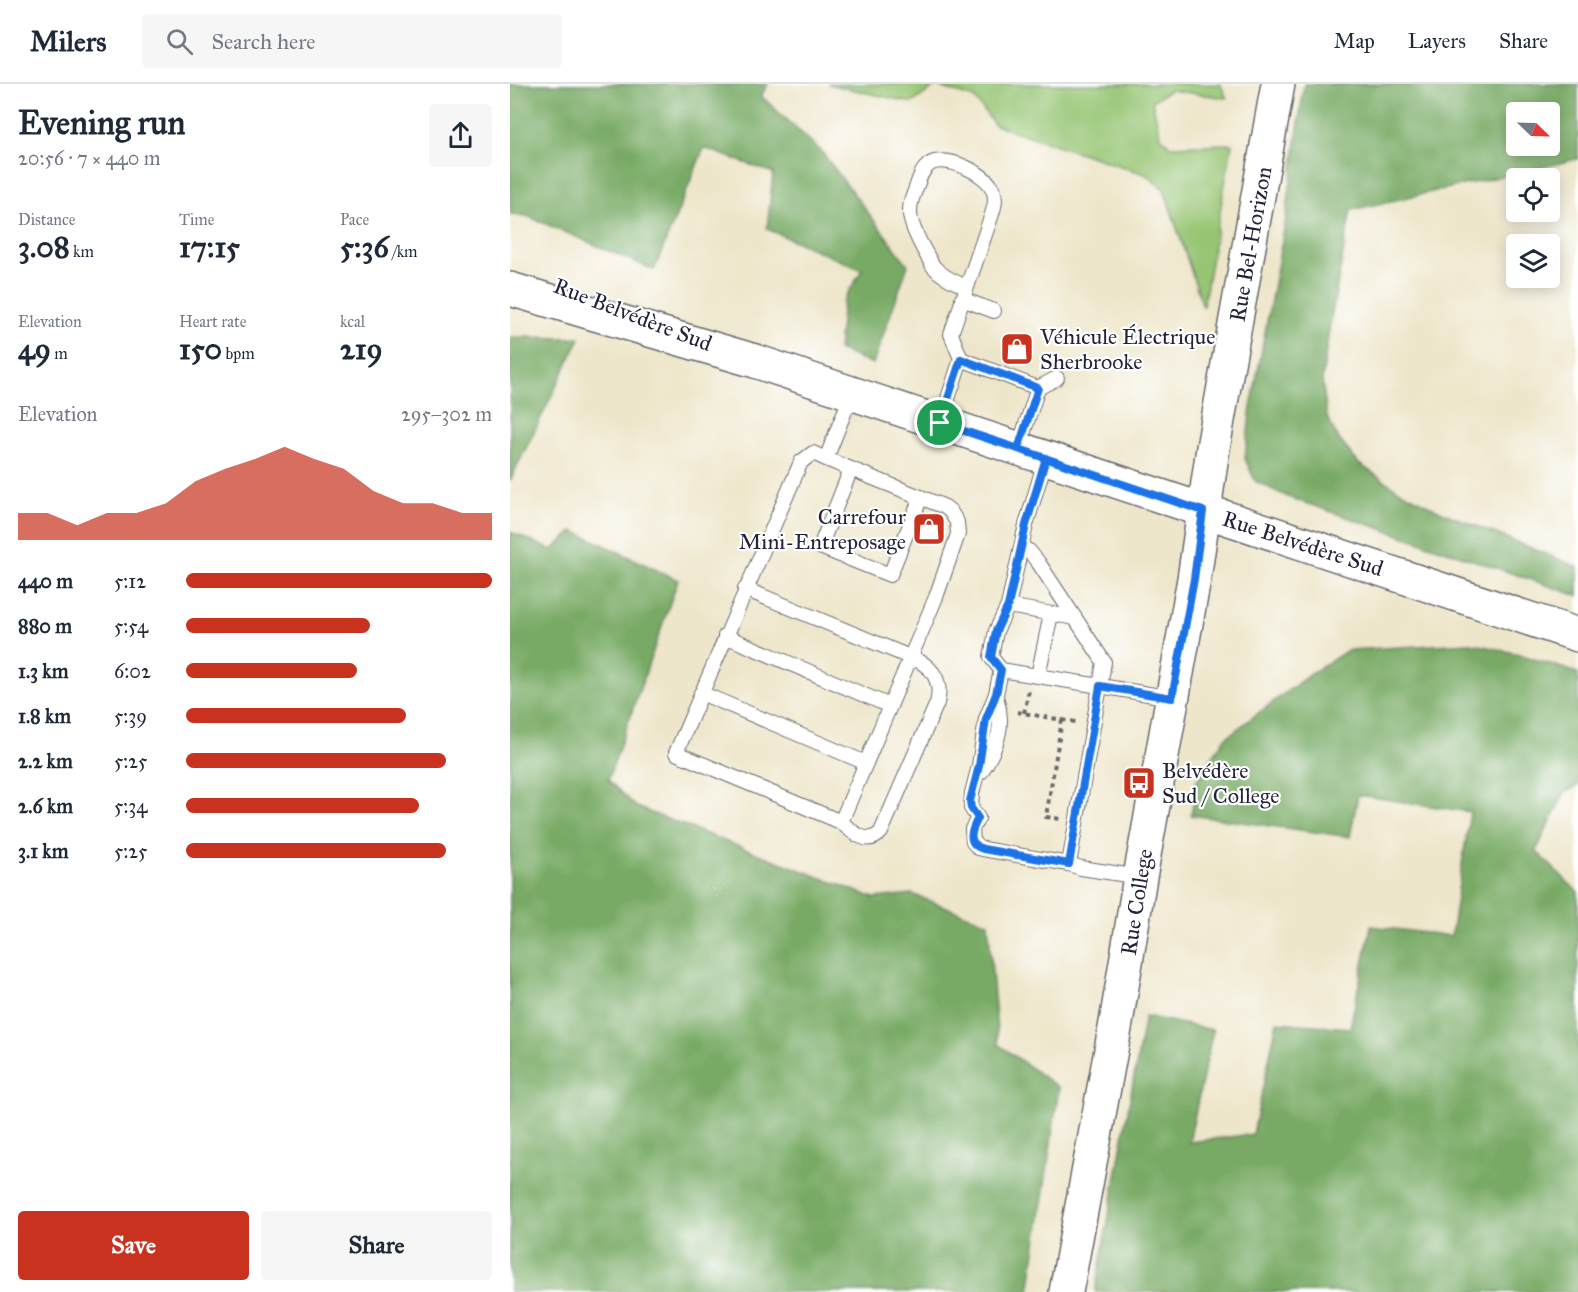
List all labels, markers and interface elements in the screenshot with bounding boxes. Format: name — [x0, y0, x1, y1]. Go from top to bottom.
search box — [142, 14, 562, 68]
text: Milers — [30, 24, 106, 59]
icon: search — [163, 25, 196, 58]
text: Search here — [211, 28, 316, 55]
text: Map — [1334, 28, 1375, 54]
text: Layers — [1408, 28, 1466, 54]
text: Share — [1499, 28, 1548, 54]
north arrow — [1506, 102, 1560, 156]
map controls — [1506, 102, 1560, 288]
text: Evening run — [18, 103, 185, 143]
button: share — [429, 104, 492, 167]
text: 20:56 · 7 × 440 m — [18, 146, 161, 170]
street label: Rue Bel-Horizon — [1224, 164, 1277, 324]
button: locate — [1506, 168, 1560, 222]
text: Distance — [18, 210, 75, 229]
text: Time — [179, 210, 214, 229]
text: Pace — [340, 210, 369, 229]
text: 3.08 — [18, 229, 70, 265]
text: 17:15 — [179, 229, 240, 265]
text: 5:36 — [340, 229, 389, 265]
button: layers — [1506, 234, 1560, 288]
text: km — [70, 242, 94, 261]
text: /km — [389, 242, 418, 261]
street label: Rue Belvédère Sud — [550, 272, 716, 357]
text: Elevation — [18, 312, 82, 331]
text: Heart rate — [179, 312, 246, 331]
text: kcal — [340, 312, 365, 331]
place label: Véhicule Électrique Sherbrooke — [1039, 323, 1215, 375]
text: 49 — [18, 331, 51, 367]
text: 150 — [179, 331, 222, 367]
text: 219 — [340, 331, 383, 367]
shop icon: Véhicule Électrique Sherbrooke — [999, 331, 1035, 367]
text: m — [51, 344, 68, 363]
text: bpm — [222, 344, 255, 363]
pin — [914, 397, 965, 448]
text: Elevation — [18, 402, 97, 426]
text: 295–302 m — [401, 402, 492, 426]
icon: arrive — [923, 406, 956, 439]
place label: Carrefour Mini-Entreposage — [739, 503, 907, 555]
street label: Rue Belvédère Sud — [1219, 505, 1387, 582]
shop icon: Carrefour Mini-Entreposage — [911, 511, 947, 547]
text: 440 m — [18, 569, 73, 593]
text: 5:12 — [114, 569, 146, 593]
text: 880 m — [18, 614, 72, 638]
text: 5:54 — [114, 614, 148, 638]
text: 1.3 km — [18, 659, 68, 683]
text: 6:02 — [114, 659, 151, 683]
text: 1.8 km — [18, 704, 71, 728]
text: 5:39 — [114, 704, 147, 728]
text: 2.2 km — [18, 749, 73, 773]
text: 5:25 — [114, 749, 147, 773]
place label: Belvédère Sud / College — [1162, 757, 1279, 809]
bus stop icon: Belvédère Sud / College — [1121, 765, 1157, 801]
text: 2.6 km — [18, 794, 73, 818]
text: 5:34 — [114, 794, 147, 818]
text: 3.1 km — [18, 839, 68, 863]
text: 5:25 — [114, 839, 147, 863]
street label: Rue College — [1115, 847, 1158, 957]
button: Save — [18, 1211, 249, 1280]
button: Share — [261, 1211, 492, 1280]

